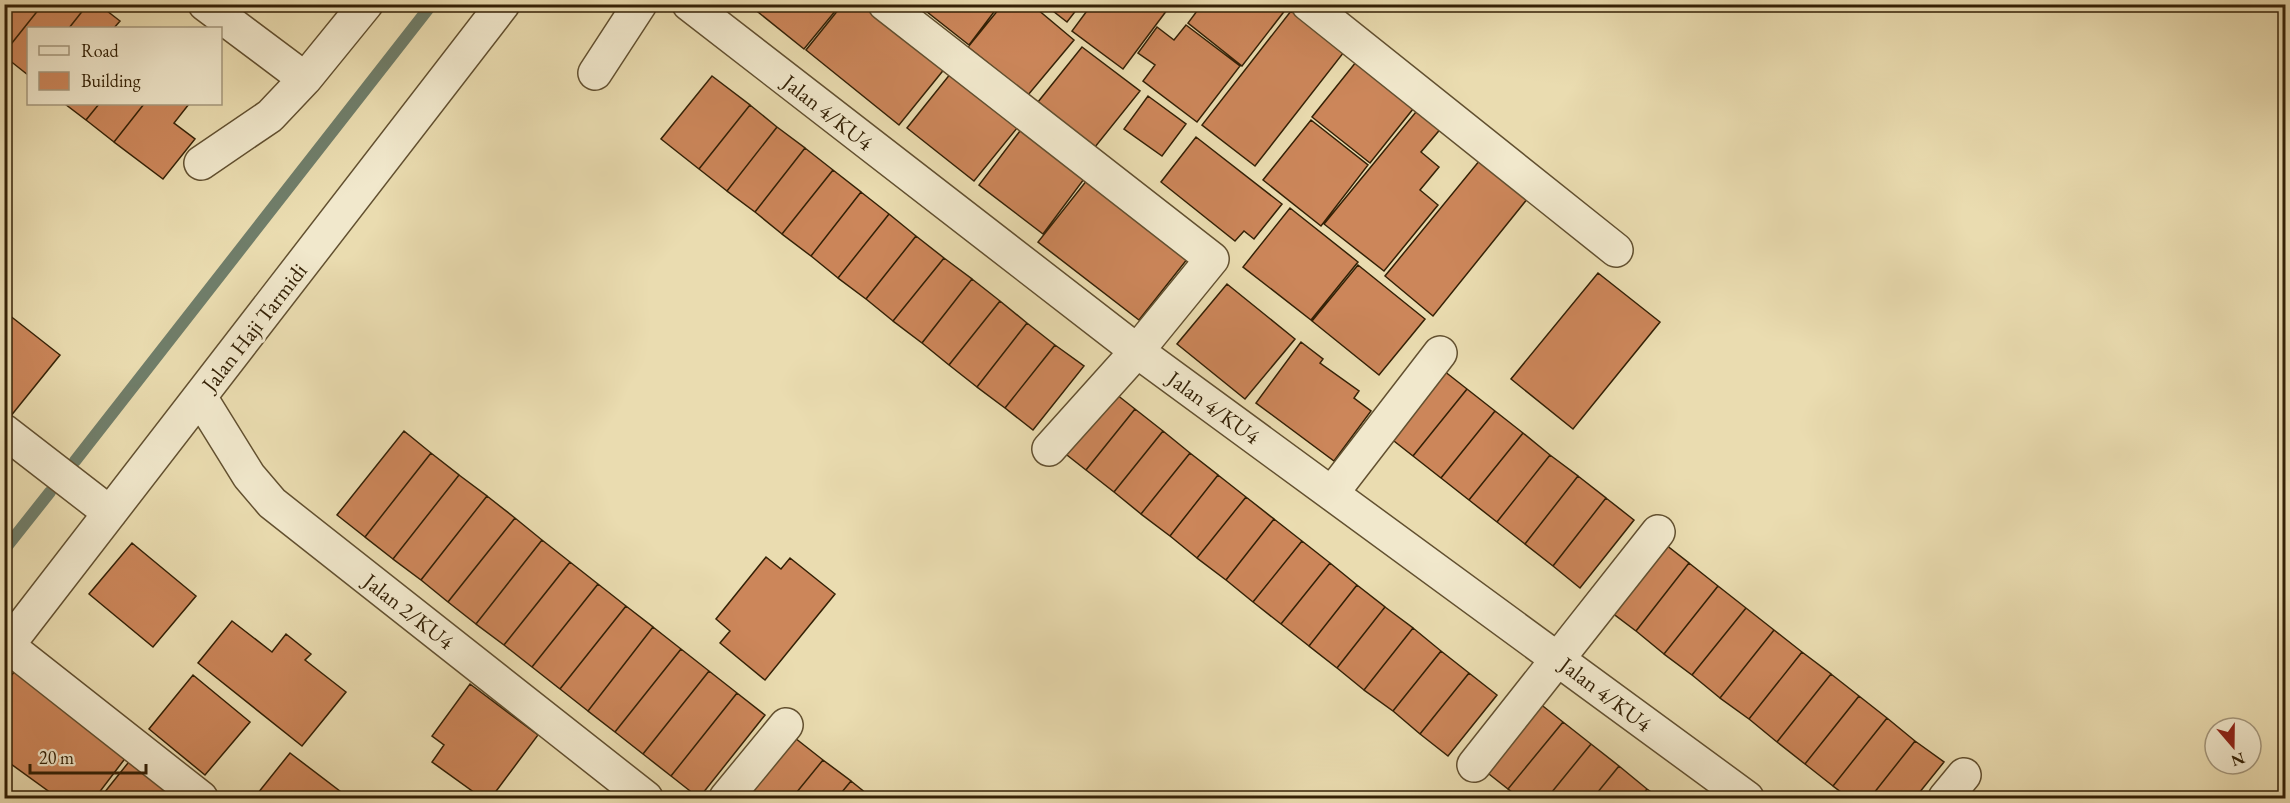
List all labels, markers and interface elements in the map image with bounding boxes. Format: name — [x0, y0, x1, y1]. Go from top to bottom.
legend — [27, 27, 222, 105]
text: Road — [81, 39, 120, 62]
street label: Jalan 4/KU4 — [775, 67, 879, 157]
text: Building — [81, 69, 141, 92]
street label: Jalan Haji Tarmidi — [194, 257, 314, 399]
street label: Jalan 4/KU4 — [1160, 363, 1266, 451]
street label: Jalan 2/KU4 — [356, 566, 460, 656]
street label: Jalan 4/KU4 — [1552, 649, 1658, 739]
north arrow — [2203, 716, 2263, 776]
scale bar — [30, 737, 146, 775]
text: 20 m — [39, 746, 74, 769]
text: N — [2228, 748, 2248, 772]

